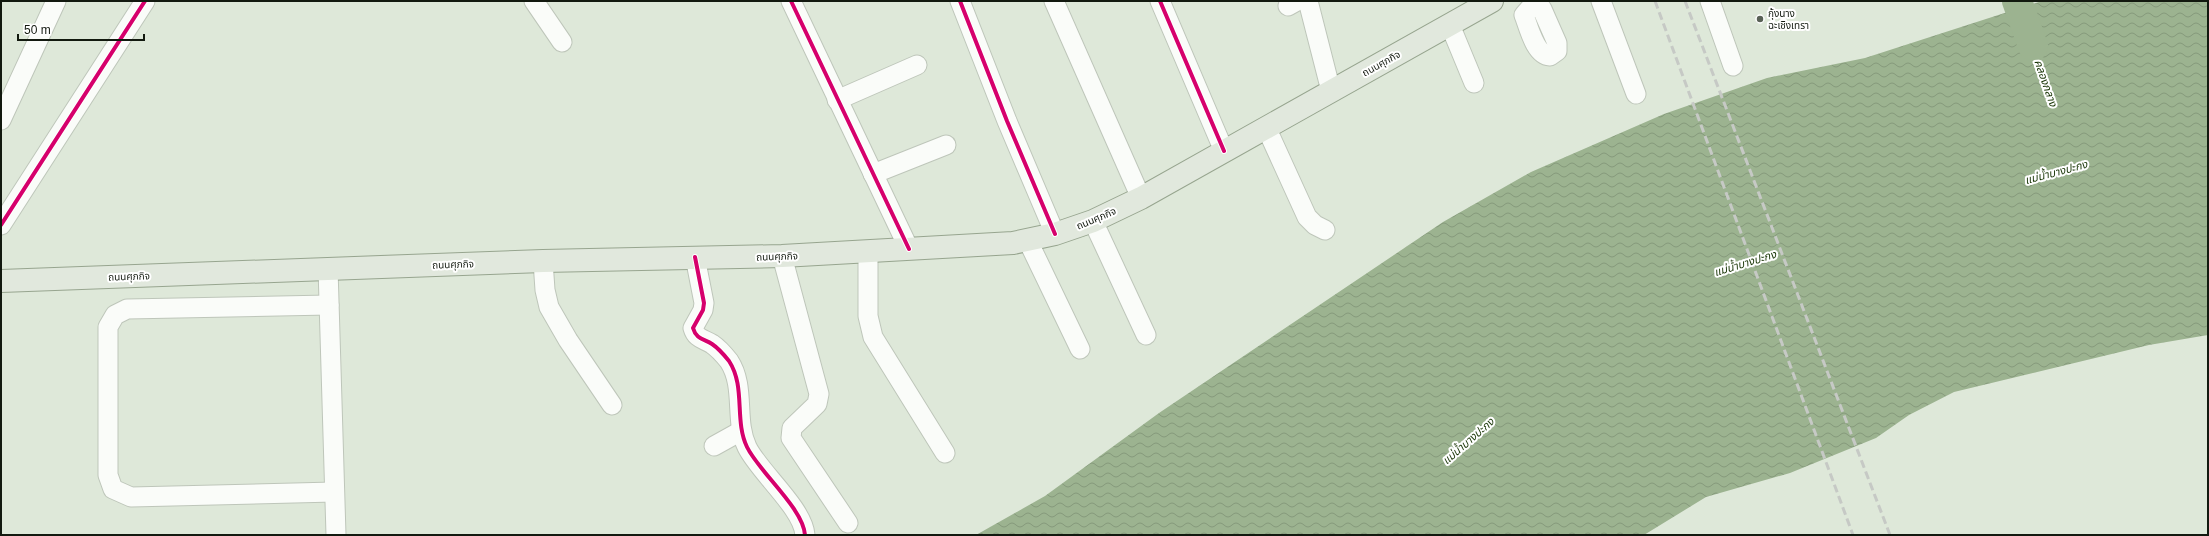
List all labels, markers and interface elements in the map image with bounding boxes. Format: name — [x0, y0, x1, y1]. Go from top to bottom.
place label: กุ้งนาง ฉะเชิงเทรา — [1768, 8, 1809, 31]
marker: กุ้งนาง ฉะเชิงเทรา — [1755, 14, 1765, 24]
scale bar — [18, 16, 144, 42]
text: 50 m — [24, 23, 51, 37]
street label: ถนนศุภกิจ — [1360, 48, 1403, 79]
water label: คลองกลาง — [2032, 58, 2060, 109]
water label: แม่น้ำบางปะกง — [2023, 156, 2090, 186]
street label: ถนนศุภกิจ — [1075, 205, 1118, 233]
water label: แม่น้ำบางปะกง — [1712, 246, 1778, 278]
street label: ถนนศุภกิจ — [756, 250, 798, 264]
street label: ถนนศุภกิจ — [432, 258, 474, 272]
street label: ถนนศุภกิจ — [108, 270, 150, 284]
water label: แม่น้ำบางปะกง — [1439, 413, 1497, 467]

